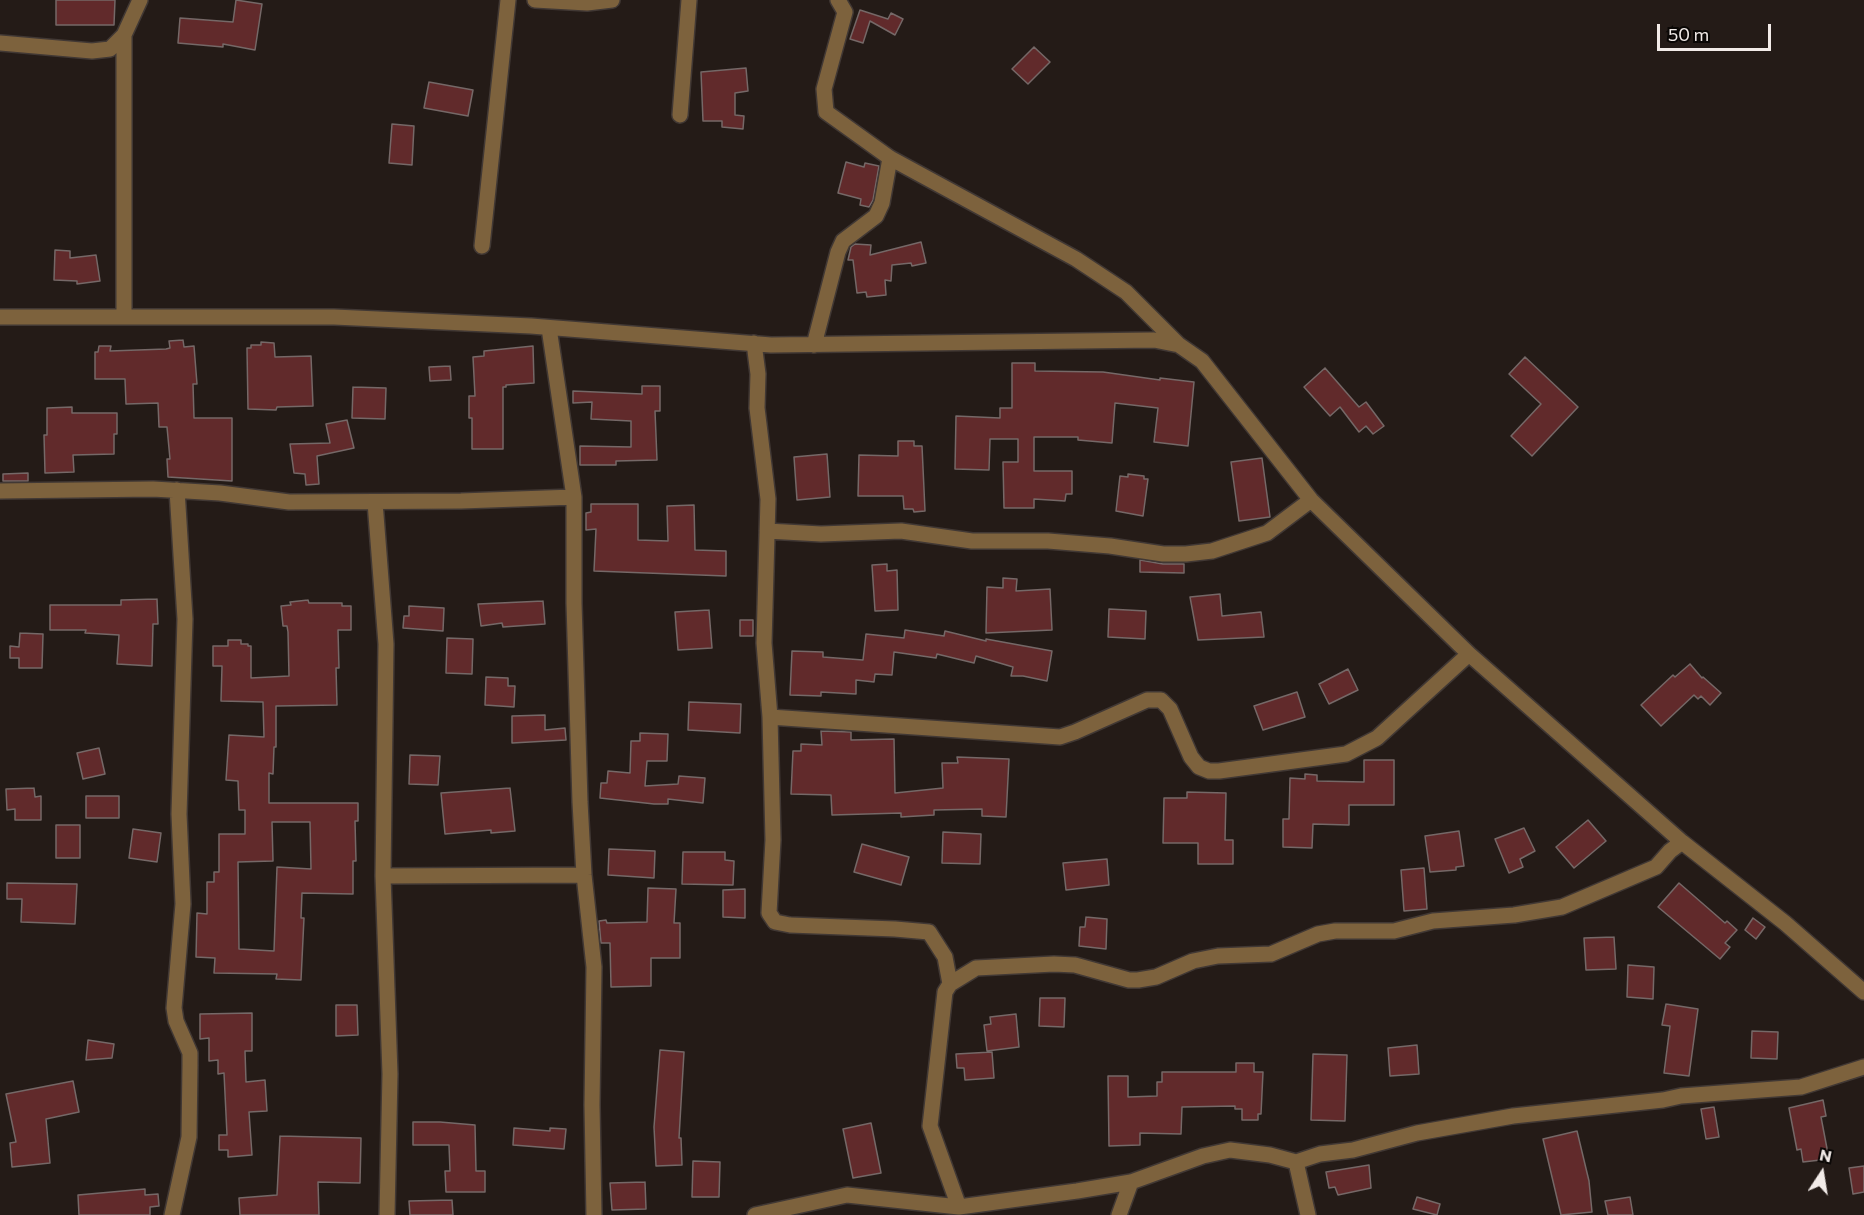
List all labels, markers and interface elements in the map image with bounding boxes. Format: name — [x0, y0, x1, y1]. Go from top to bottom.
scale bar — [1660, 12, 1774, 50]
text: 50 m — [1668, 23, 1709, 45]
north arrow — [1792, 1143, 1852, 1203]
text: N — [1818, 1144, 1834, 1165]

